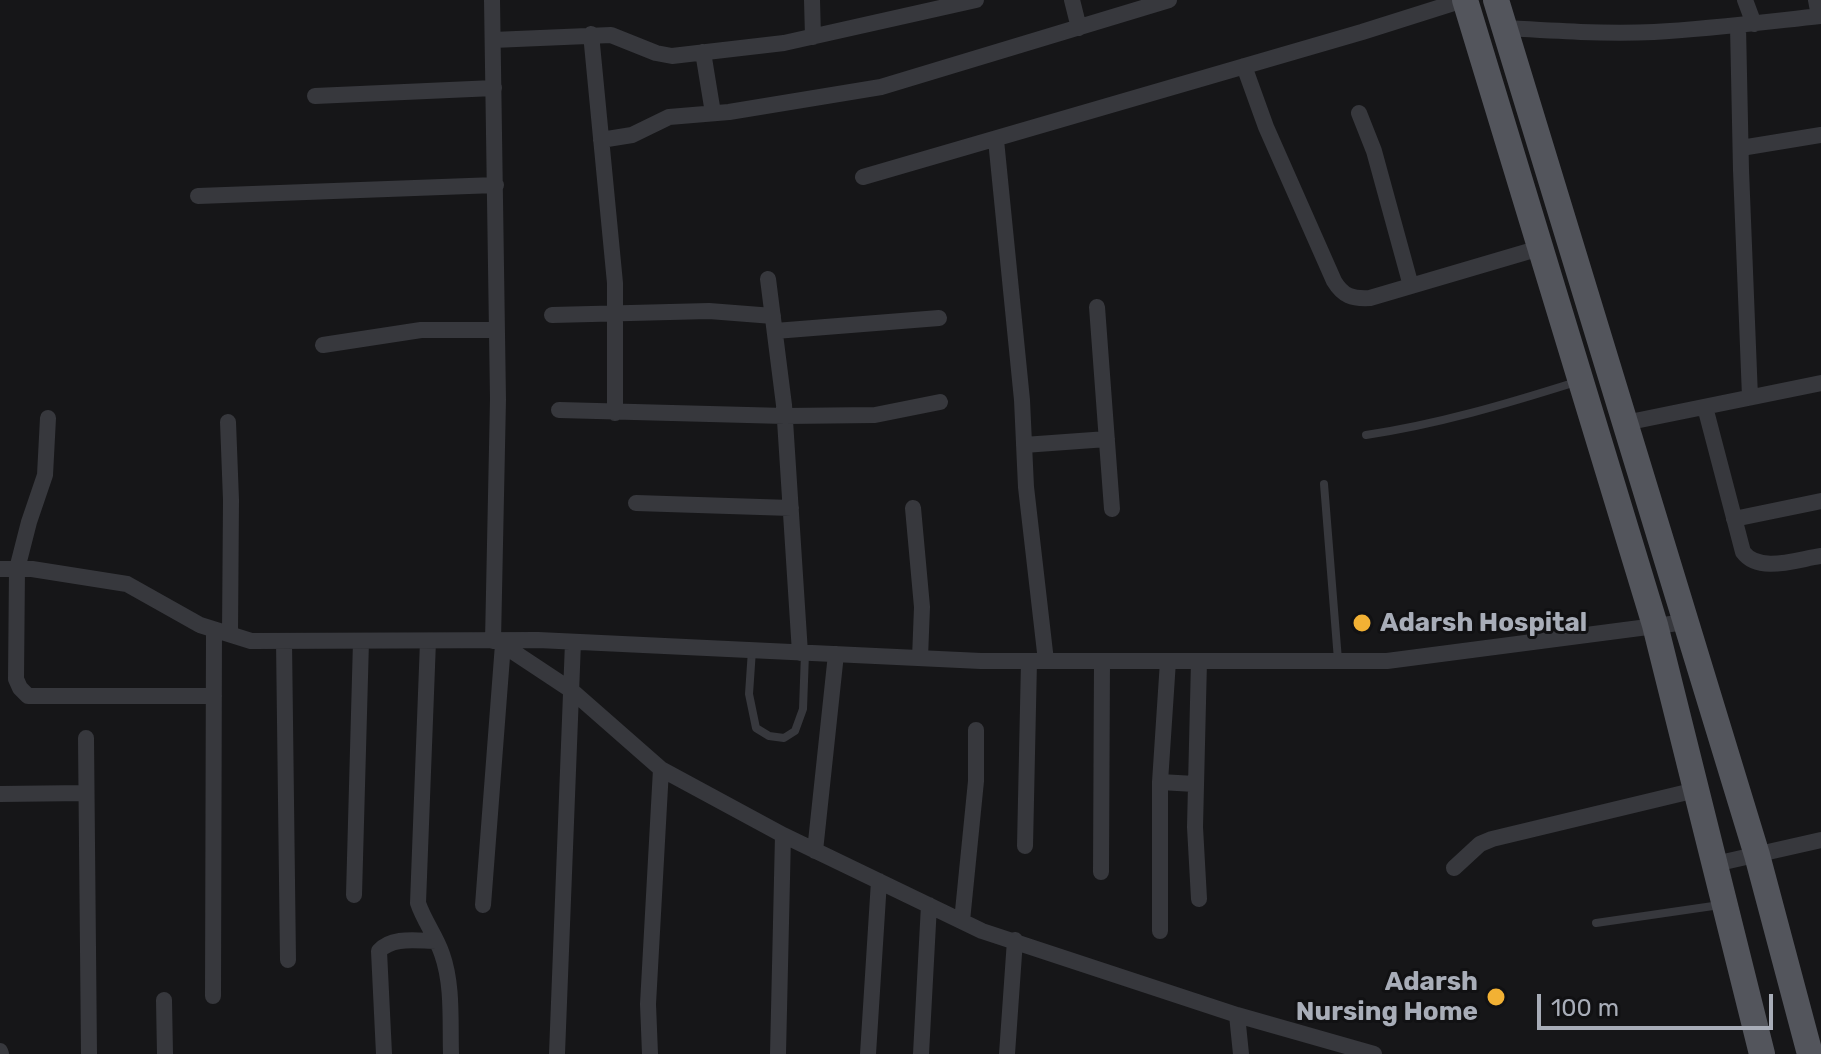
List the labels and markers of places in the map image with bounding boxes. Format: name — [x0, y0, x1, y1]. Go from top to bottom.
place label: Adarsh Hospital — [1380, 607, 1587, 639]
marker: Adarsh Hospital — [1351, 612, 1373, 634]
place label: Adarsh Nursing Home — [1296, 966, 1478, 1028]
marker: Adarsh Nursing Home — [1485, 986, 1507, 1008]

